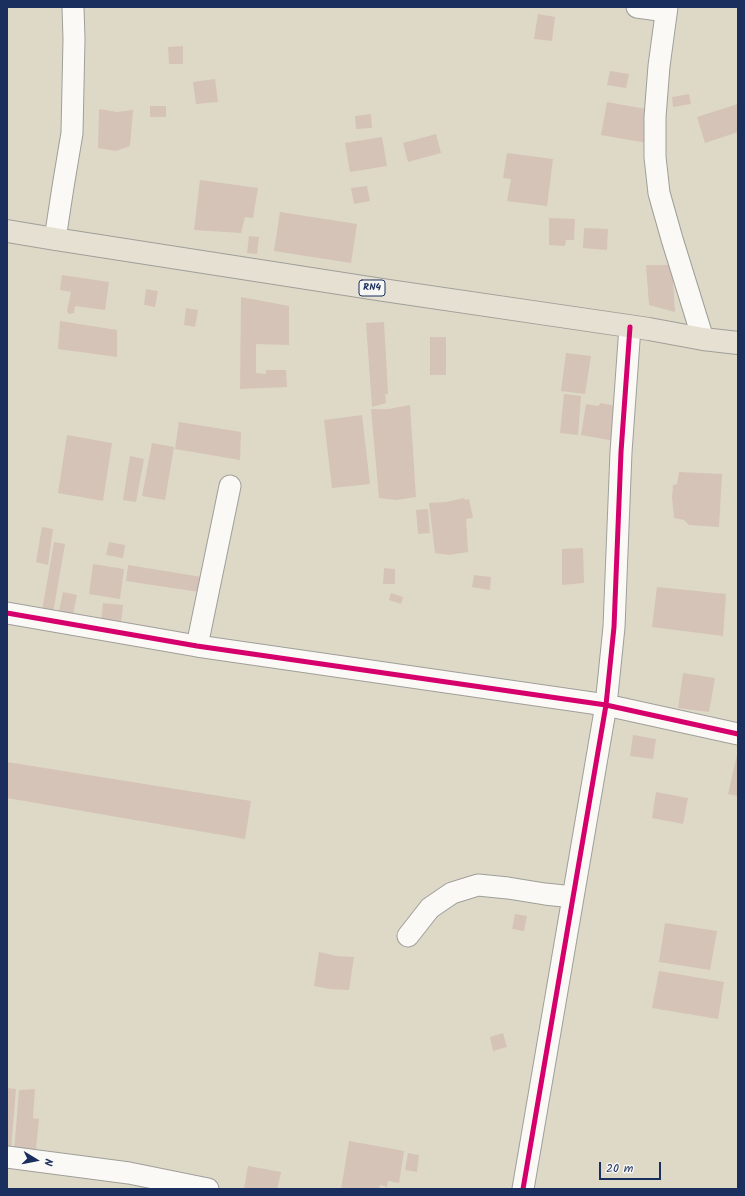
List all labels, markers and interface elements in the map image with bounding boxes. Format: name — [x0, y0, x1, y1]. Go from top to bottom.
road number: RN4 — [359, 280, 385, 296]
north arrow — [16, 1140, 56, 1180]
scale bar — [601, 1154, 663, 1180]
text: N — [38, 1157, 57, 1167]
text: 20 m — [606, 1159, 633, 1178]

